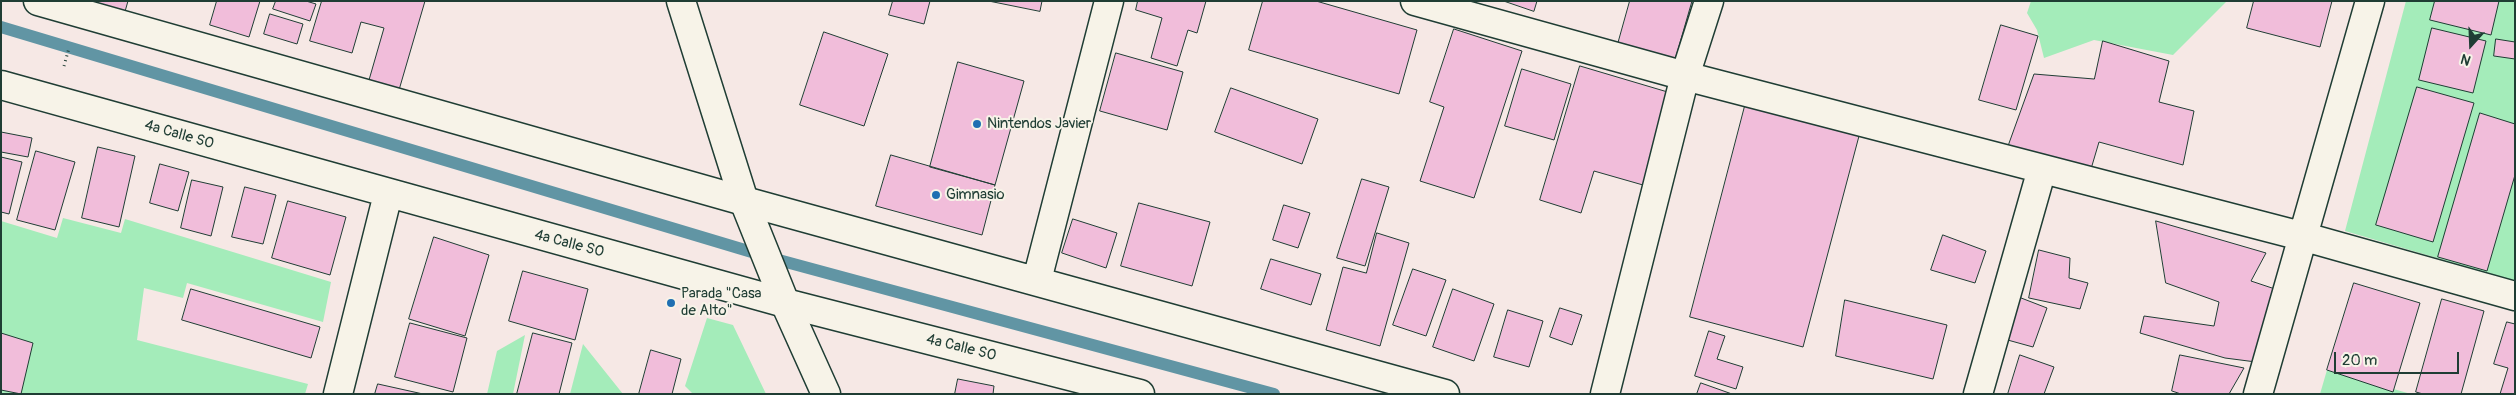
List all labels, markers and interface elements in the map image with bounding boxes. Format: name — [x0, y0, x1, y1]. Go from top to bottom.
north arrow — [2446, 20, 2496, 70]
text: N — [2458, 50, 2473, 69]
place label: Nintendos Javier — [987, 115, 1091, 133]
street label: 4a Calle SO — [142, 117, 216, 153]
marker: Nintendos Javier — [971, 118, 983, 130]
place label: Gimnasio — [946, 186, 1004, 204]
marker: Gimnasio — [930, 189, 942, 201]
street label: 4a Calle SO — [532, 226, 606, 262]
place label: Parada "Casa de Alto" — [681, 285, 762, 320]
marker: Parada "Casa de Alto" — [665, 297, 677, 309]
street label: 4a Calle SO — [924, 331, 998, 365]
scale bar — [2336, 342, 2461, 374]
text: 20 m — [2342, 351, 2377, 370]

